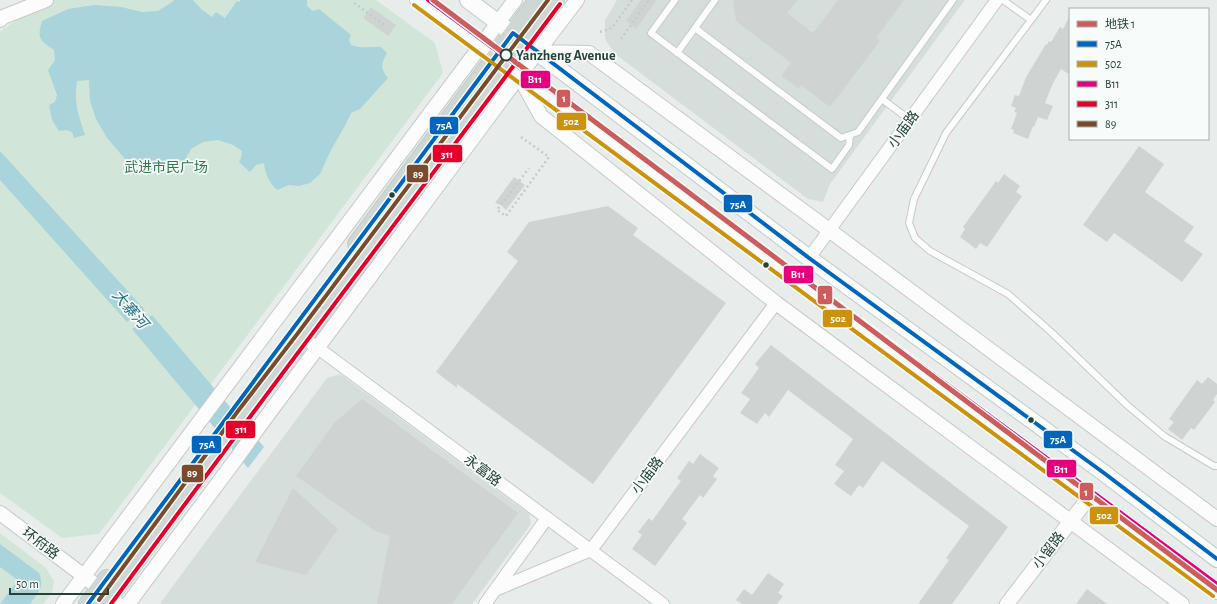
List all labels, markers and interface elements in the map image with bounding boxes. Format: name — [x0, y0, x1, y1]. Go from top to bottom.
legend — [1069, 8, 1209, 140]
text: 地铁 1 — [1105, 17, 1135, 30]
text: 75A — [1105, 38, 1122, 50]
marker: Yanzheng Avenue — [499, 48, 513, 62]
place label: Yanzheng Avenue — [516, 49, 616, 63]
text: 502 — [1105, 58, 1122, 70]
line badge: B11 — [520, 70, 551, 89]
text: B11 — [528, 74, 542, 85]
text: B11 — [1105, 78, 1120, 90]
line badge: 1 — [556, 89, 571, 108]
text: 1 — [562, 93, 566, 104]
text: 311 — [1105, 98, 1118, 110]
street label: 小庙路 — [885, 108, 922, 151]
line badge: 502 — [556, 112, 587, 131]
line badge: 75A — [429, 116, 459, 135]
text: 502 — [563, 116, 579, 127]
text: 89 — [1105, 118, 1117, 130]
text: 75A — [436, 120, 452, 131]
line badge: 311 — [432, 144, 463, 163]
text: 311 — [441, 149, 453, 160]
park label: 武进市民广场 — [124, 160, 208, 175]
line badge: 89 — [406, 164, 429, 183]
text: 89 — [413, 169, 423, 180]
unlabelled marker — [387, 190, 397, 200]
line badge: 75A — [723, 194, 753, 213]
text: 75A — [730, 199, 746, 210]
unlabelled marker — [761, 260, 771, 270]
line badge: B11 — [783, 265, 814, 284]
text: B11 — [791, 269, 805, 280]
line badge: 1 — [817, 285, 833, 305]
water label: 大寨河 — [109, 287, 153, 333]
text: 1 — [823, 290, 827, 301]
line badge: 502 — [822, 309, 853, 328]
text: 502 — [830, 313, 846, 324]
unlabelled marker — [1026, 415, 1036, 425]
line badge: 311 — [225, 420, 256, 439]
text: 311 — [235, 424, 247, 435]
line badge: 75A — [1043, 430, 1073, 449]
text: 75A — [1050, 434, 1066, 445]
line badge: 75A — [191, 435, 222, 454]
text: 75A — [199, 439, 215, 450]
street label: 永富路 — [461, 452, 504, 489]
street label: 小庙路 — [629, 454, 666, 497]
line badge: B11 — [1046, 459, 1077, 478]
line badge: 89 — [181, 464, 204, 483]
text: B11 — [1054, 464, 1068, 475]
text: 89 — [187, 468, 197, 479]
line badge: 1 — [1079, 482, 1094, 501]
text: 1 — [1084, 487, 1088, 498]
line badge: 502 — [1089, 506, 1119, 525]
text: 502 — [1096, 510, 1112, 521]
street label: 环府路 — [19, 525, 62, 562]
street label: 小留路 — [1030, 529, 1067, 572]
scale bar — [10, 570, 108, 596]
text: 50 m — [16, 578, 39, 590]

